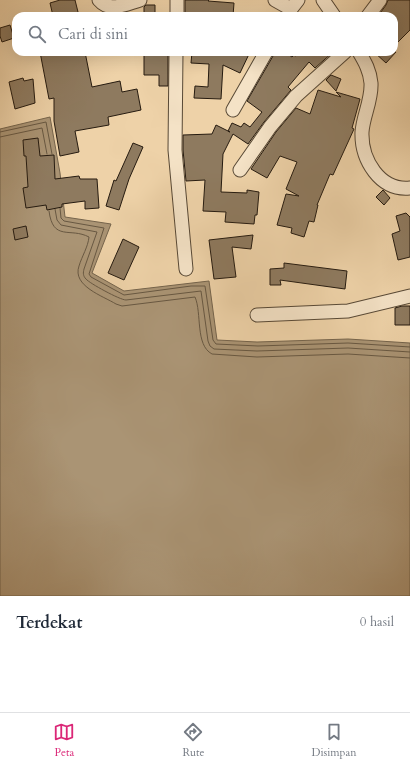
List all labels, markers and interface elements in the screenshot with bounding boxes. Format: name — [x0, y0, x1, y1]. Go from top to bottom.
search box — [12, 12, 398, 56]
icon: search — [26, 23, 48, 45]
text: Cari di sini — [58, 24, 128, 44]
text: Terdekat — [16, 611, 82, 634]
text: 0 hasil — [360, 613, 394, 631]
tab: Peta — [53, 721, 75, 760]
tab: Rute — [182, 721, 205, 760]
tab: Disimpan — [312, 721, 356, 760]

